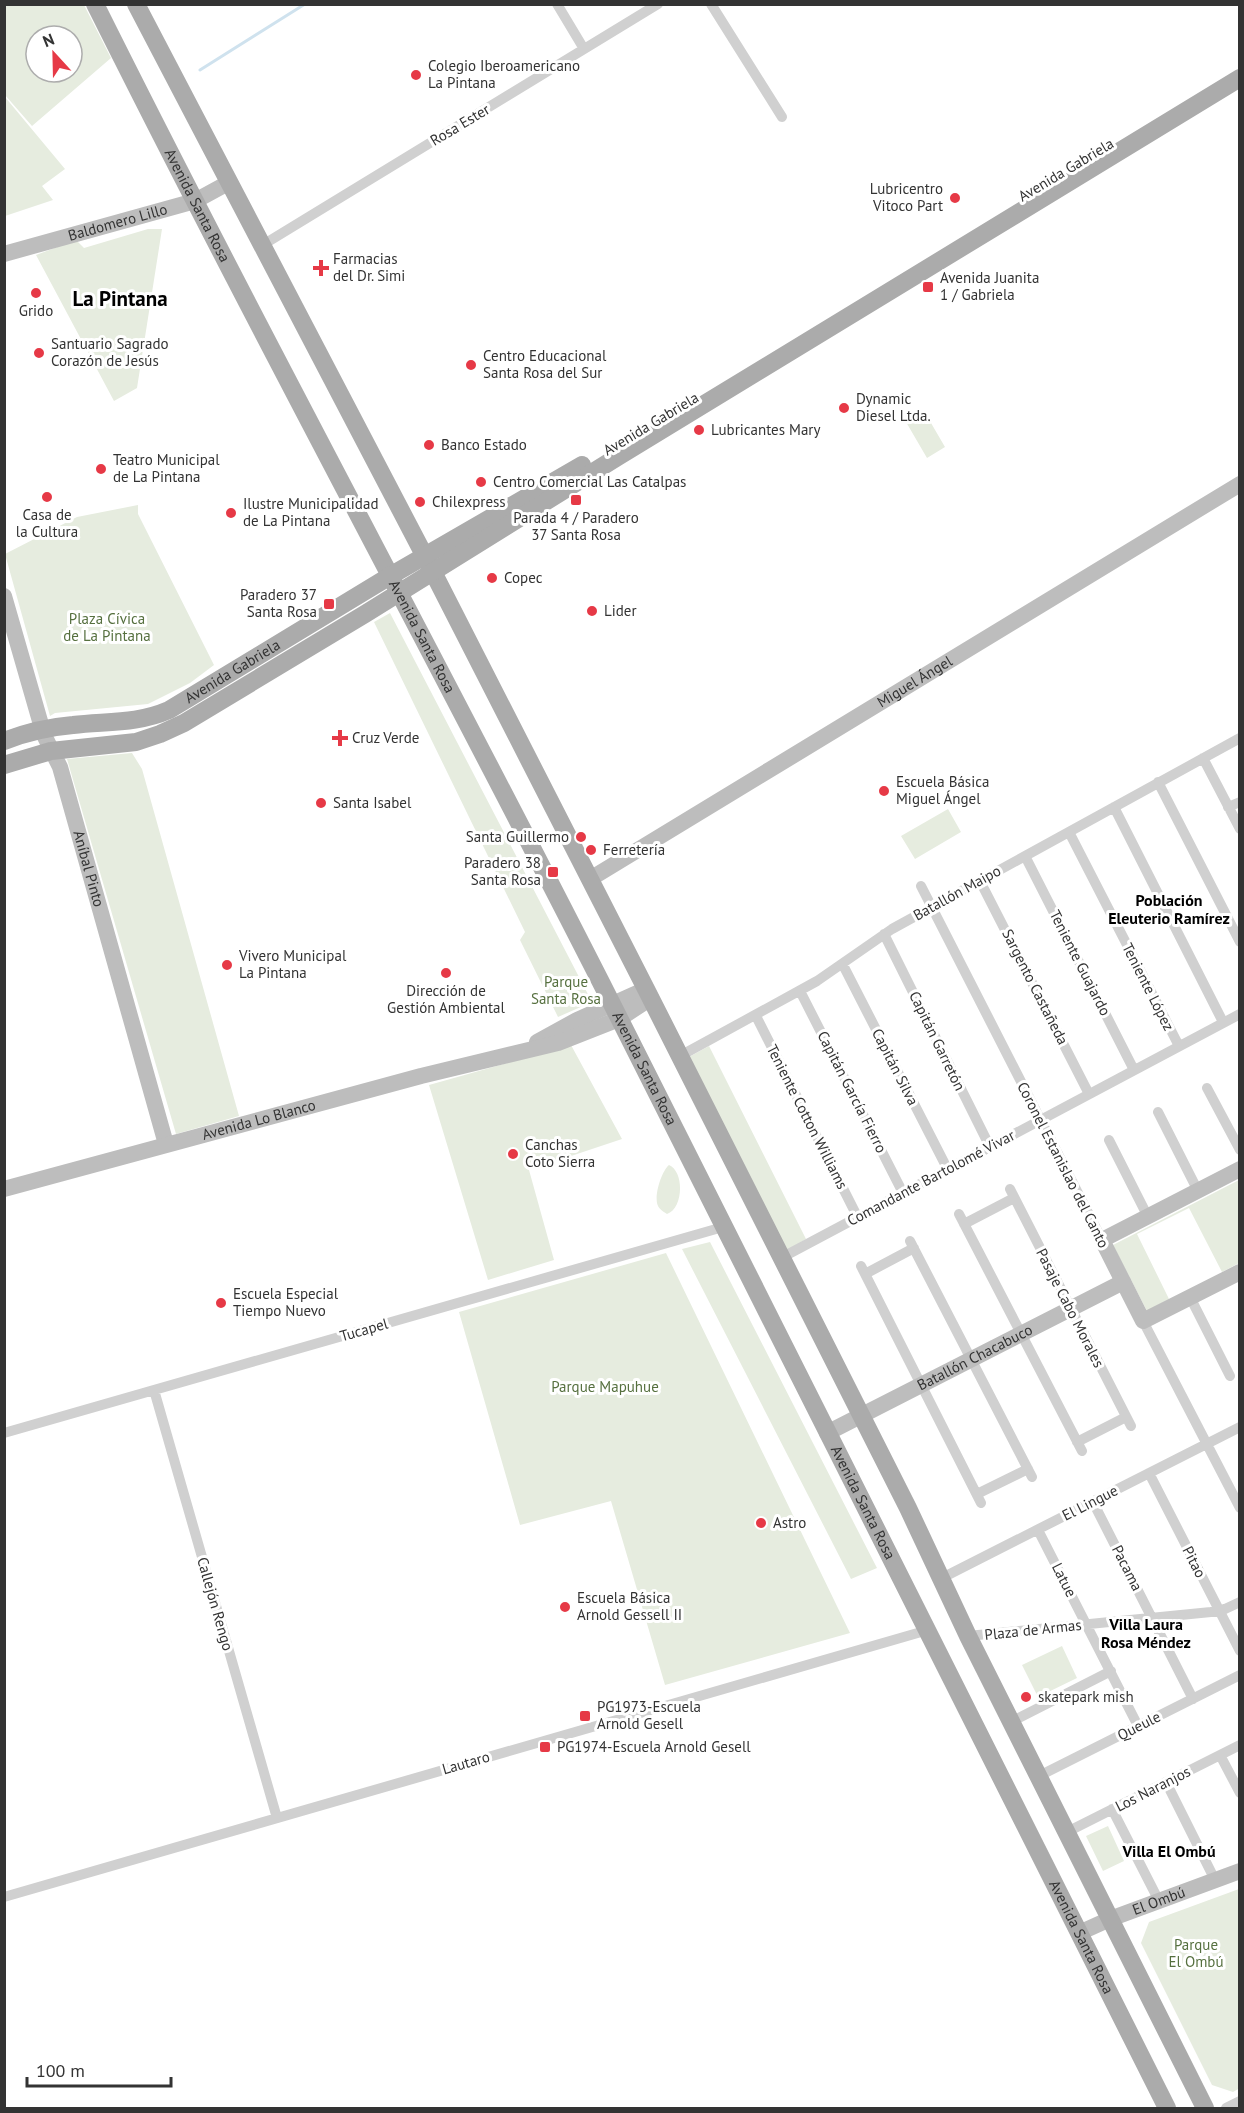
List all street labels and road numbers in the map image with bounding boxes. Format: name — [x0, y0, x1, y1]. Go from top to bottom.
street label: Rosa Ester — [427, 99, 493, 150]
street label: Avenida Gabriela — [1015, 134, 1117, 206]
street label: Avenida Santa Rosa — [161, 145, 235, 265]
street label: Baldomero Lillo — [66, 199, 169, 245]
street label: Avenida Gabriela — [600, 388, 702, 460]
street label: Avenida Santa Rosa — [385, 576, 460, 696]
street label: Avenida Gabriela — [181, 635, 283, 707]
street label: Miguel Ángel — [873, 651, 956, 711]
street label: Aníbal Pinto — [69, 828, 109, 909]
street label: Batallón Maipo — [910, 861, 1004, 924]
street label: Teniente Guajardo — [1046, 907, 1115, 1019]
street label: Sargento Castañeda — [998, 926, 1073, 1048]
street label: Teniente López — [1118, 940, 1179, 1034]
street label: Capitán Garretón — [905, 988, 970, 1094]
street label: Avenida Santa Rosa — [608, 1008, 682, 1128]
street label: Capitán Silva — [868, 1025, 923, 1108]
street label: Capitán García Fierro — [814, 1028, 891, 1156]
street label: Teniente Cotton Williams — [763, 1041, 852, 1192]
street label: Coronel Estanislao del Canto — [1013, 1079, 1114, 1251]
street label: Avenida Lo Blanco — [200, 1095, 318, 1144]
street label: Comandante Bartolomé Vivar — [844, 1125, 1018, 1230]
street label: Pasaje Cabo Morales — [1032, 1245, 1109, 1371]
street label: Tucapel — [338, 1313, 391, 1345]
street label: Batallón Chacabuco — [914, 1320, 1036, 1394]
street label: Avenida Santa Rosa — [827, 1442, 900, 1563]
street label: El Lingue — [1059, 1480, 1121, 1525]
street label: Pacama — [1108, 1542, 1147, 1594]
street label: Pitao — [1178, 1543, 1210, 1581]
street label: Callejón Rengo — [193, 1555, 238, 1653]
street label: Latue — [1048, 1560, 1081, 1600]
street label: Plaza de Armas — [984, 1615, 1082, 1644]
street label: Queule — [1114, 1707, 1164, 1744]
street label: Lautaro — [440, 1747, 492, 1778]
street label: Los Naranjos — [1112, 1762, 1194, 1816]
street label: Avenida Santa Rosa — [1045, 1877, 1118, 1997]
street label: El Ombú — [1129, 1882, 1188, 1919]

